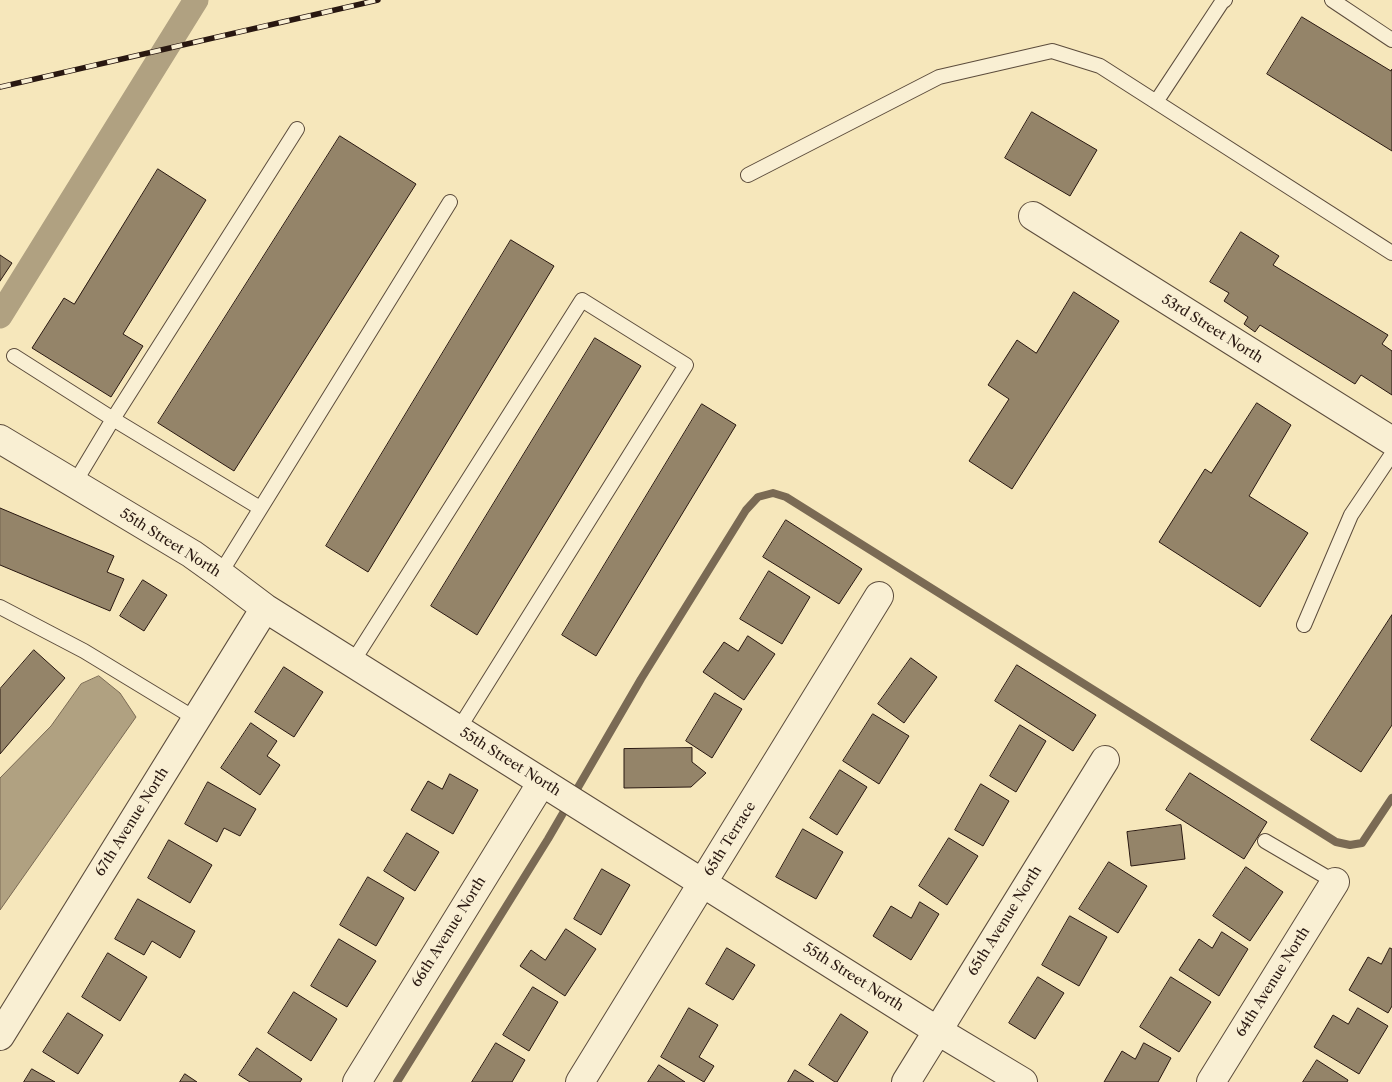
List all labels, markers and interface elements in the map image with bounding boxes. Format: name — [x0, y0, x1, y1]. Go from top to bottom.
street label: 53rd Street North — [1158, 291, 1266, 367]
street label: 55th Street North — [117, 505, 223, 581]
street label: 55th Street North — [457, 724, 563, 800]
street label: 67th Avenue North — [92, 764, 172, 880]
street label: 65th Terrace — [700, 799, 760, 879]
street label: 65th Avenue North — [964, 863, 1046, 979]
street label: 66th Avenue North — [408, 874, 490, 990]
street label: 64th Avenue North — [1232, 924, 1314, 1040]
street label: 55th Street North — [800, 939, 906, 1015]

